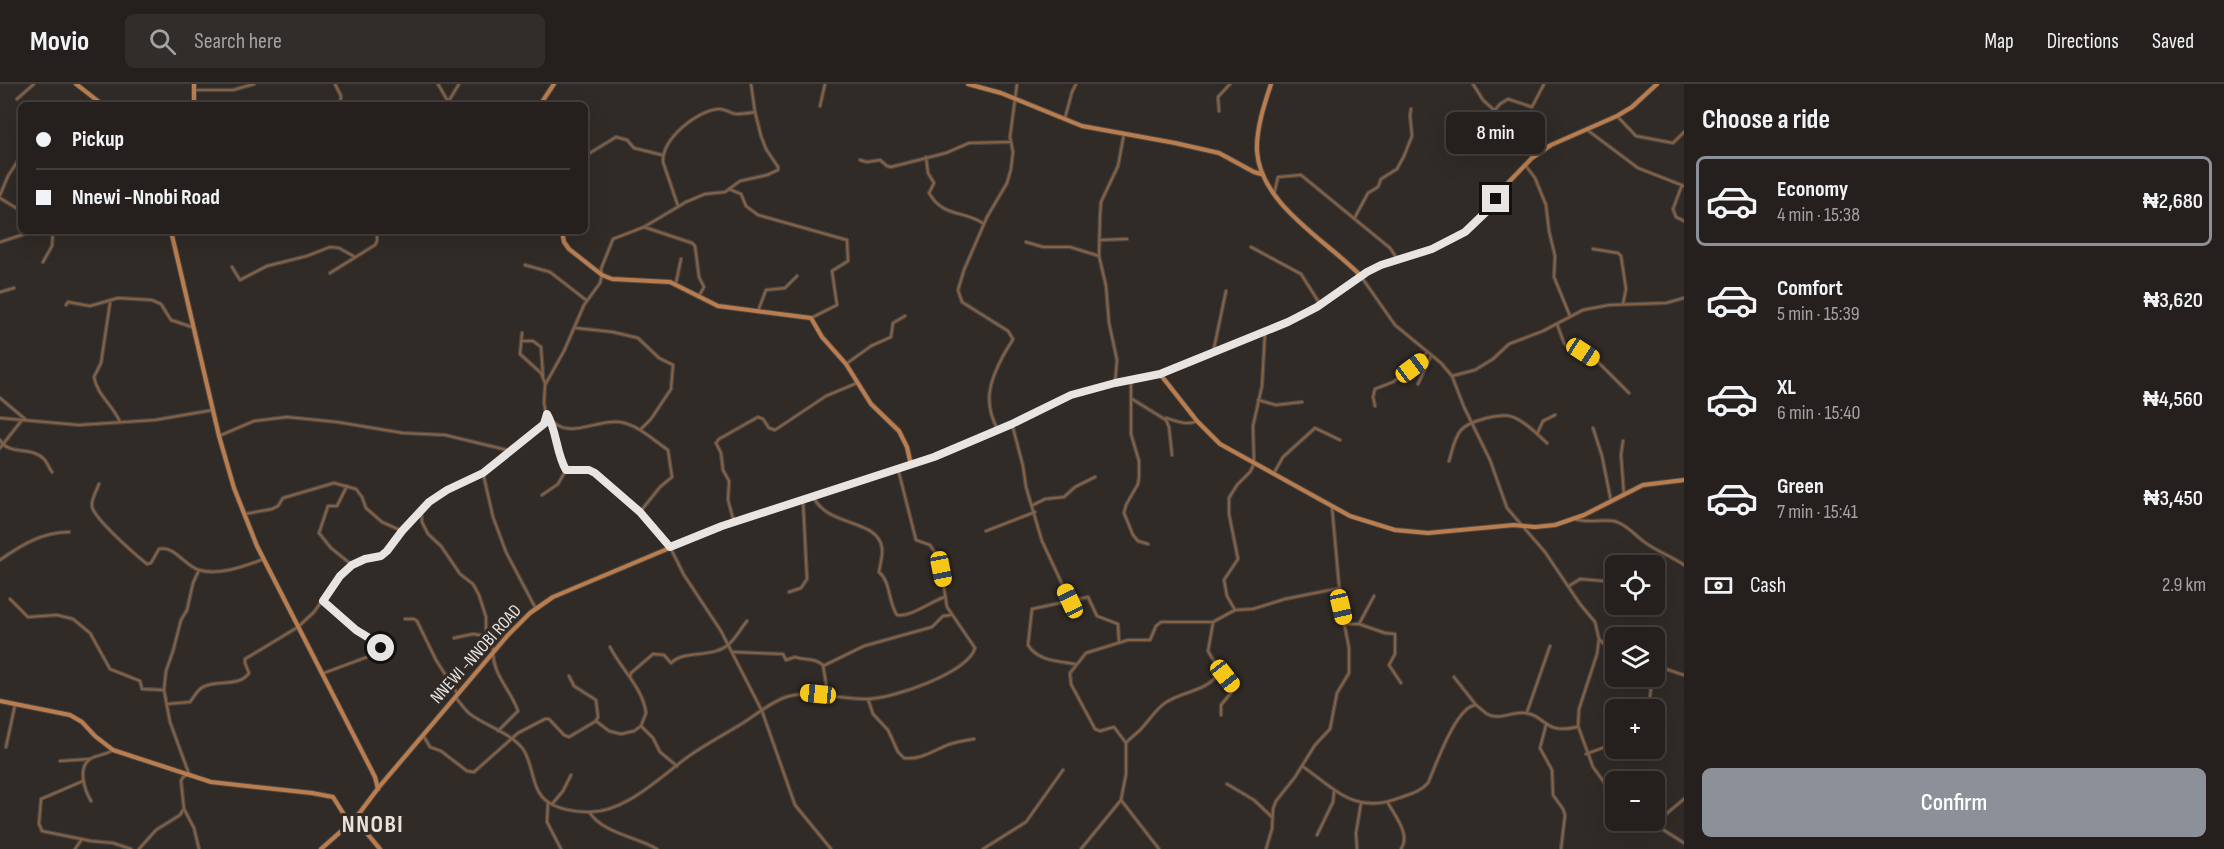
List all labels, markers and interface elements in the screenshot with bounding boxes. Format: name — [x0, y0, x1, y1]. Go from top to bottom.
search box — [125, 14, 545, 68]
text: Movio — [30, 25, 89, 58]
icon: search — [146, 25, 179, 58]
text: Search here — [194, 28, 282, 55]
text: Map — [1984, 29, 2014, 54]
text: Directions — [2047, 29, 2119, 54]
text: Saved — [2152, 29, 2194, 54]
text: Choose a ride — [1702, 104, 1830, 136]
callout: 8 min — [1446, 112, 1546, 154]
text: 8 min — [1476, 121, 1515, 145]
text: Pickup — [72, 126, 124, 153]
icon: car — [1705, 174, 1759, 228]
text: Economy — [1777, 176, 1848, 203]
text: Nnewi -Nnobi Road — [72, 184, 220, 211]
route end — [1482, 185, 1509, 212]
text: ₦2,680 — [2143, 188, 2203, 215]
text: 4 min · 15:38 — [1777, 203, 1860, 227]
icon: car — [1705, 273, 1759, 327]
text: Comfort — [1777, 275, 1843, 302]
text: ₦3,620 — [2143, 287, 2203, 314]
text: 5 min · 15:39 — [1777, 302, 1860, 326]
car — [1563, 335, 1603, 369]
car — [1392, 350, 1432, 386]
icon: car — [1705, 372, 1759, 426]
text: XL — [1777, 374, 1796, 401]
text: ₦4,560 — [2143, 386, 2203, 413]
text: 6 min · 15:40 — [1777, 401, 1860, 425]
icon: car — [1705, 471, 1759, 525]
text: Green — [1777, 473, 1824, 500]
text: ₦3,450 — [2144, 485, 2203, 512]
text: 7 min · 15:41 — [1777, 500, 1858, 524]
car — [929, 550, 953, 588]
map controls — [1605, 555, 1665, 831]
button: locate — [1605, 555, 1665, 615]
icon: cash — [1702, 569, 1735, 602]
text: Cash — [1750, 572, 1786, 599]
text: 2.9 km — [2162, 573, 2206, 597]
car — [1054, 581, 1086, 621]
car — [1328, 587, 1354, 627]
street label: NNEWI -NNOBI ROAD — [426, 600, 526, 708]
button: layers — [1605, 627, 1665, 687]
route start — [367, 634, 394, 661]
car — [1207, 656, 1243, 696]
car — [799, 683, 837, 705]
button: + — [1605, 699, 1665, 759]
button: Confirm — [1702, 768, 2206, 837]
button: − — [1605, 771, 1665, 831]
district label: NNOBI — [342, 810, 404, 839]

